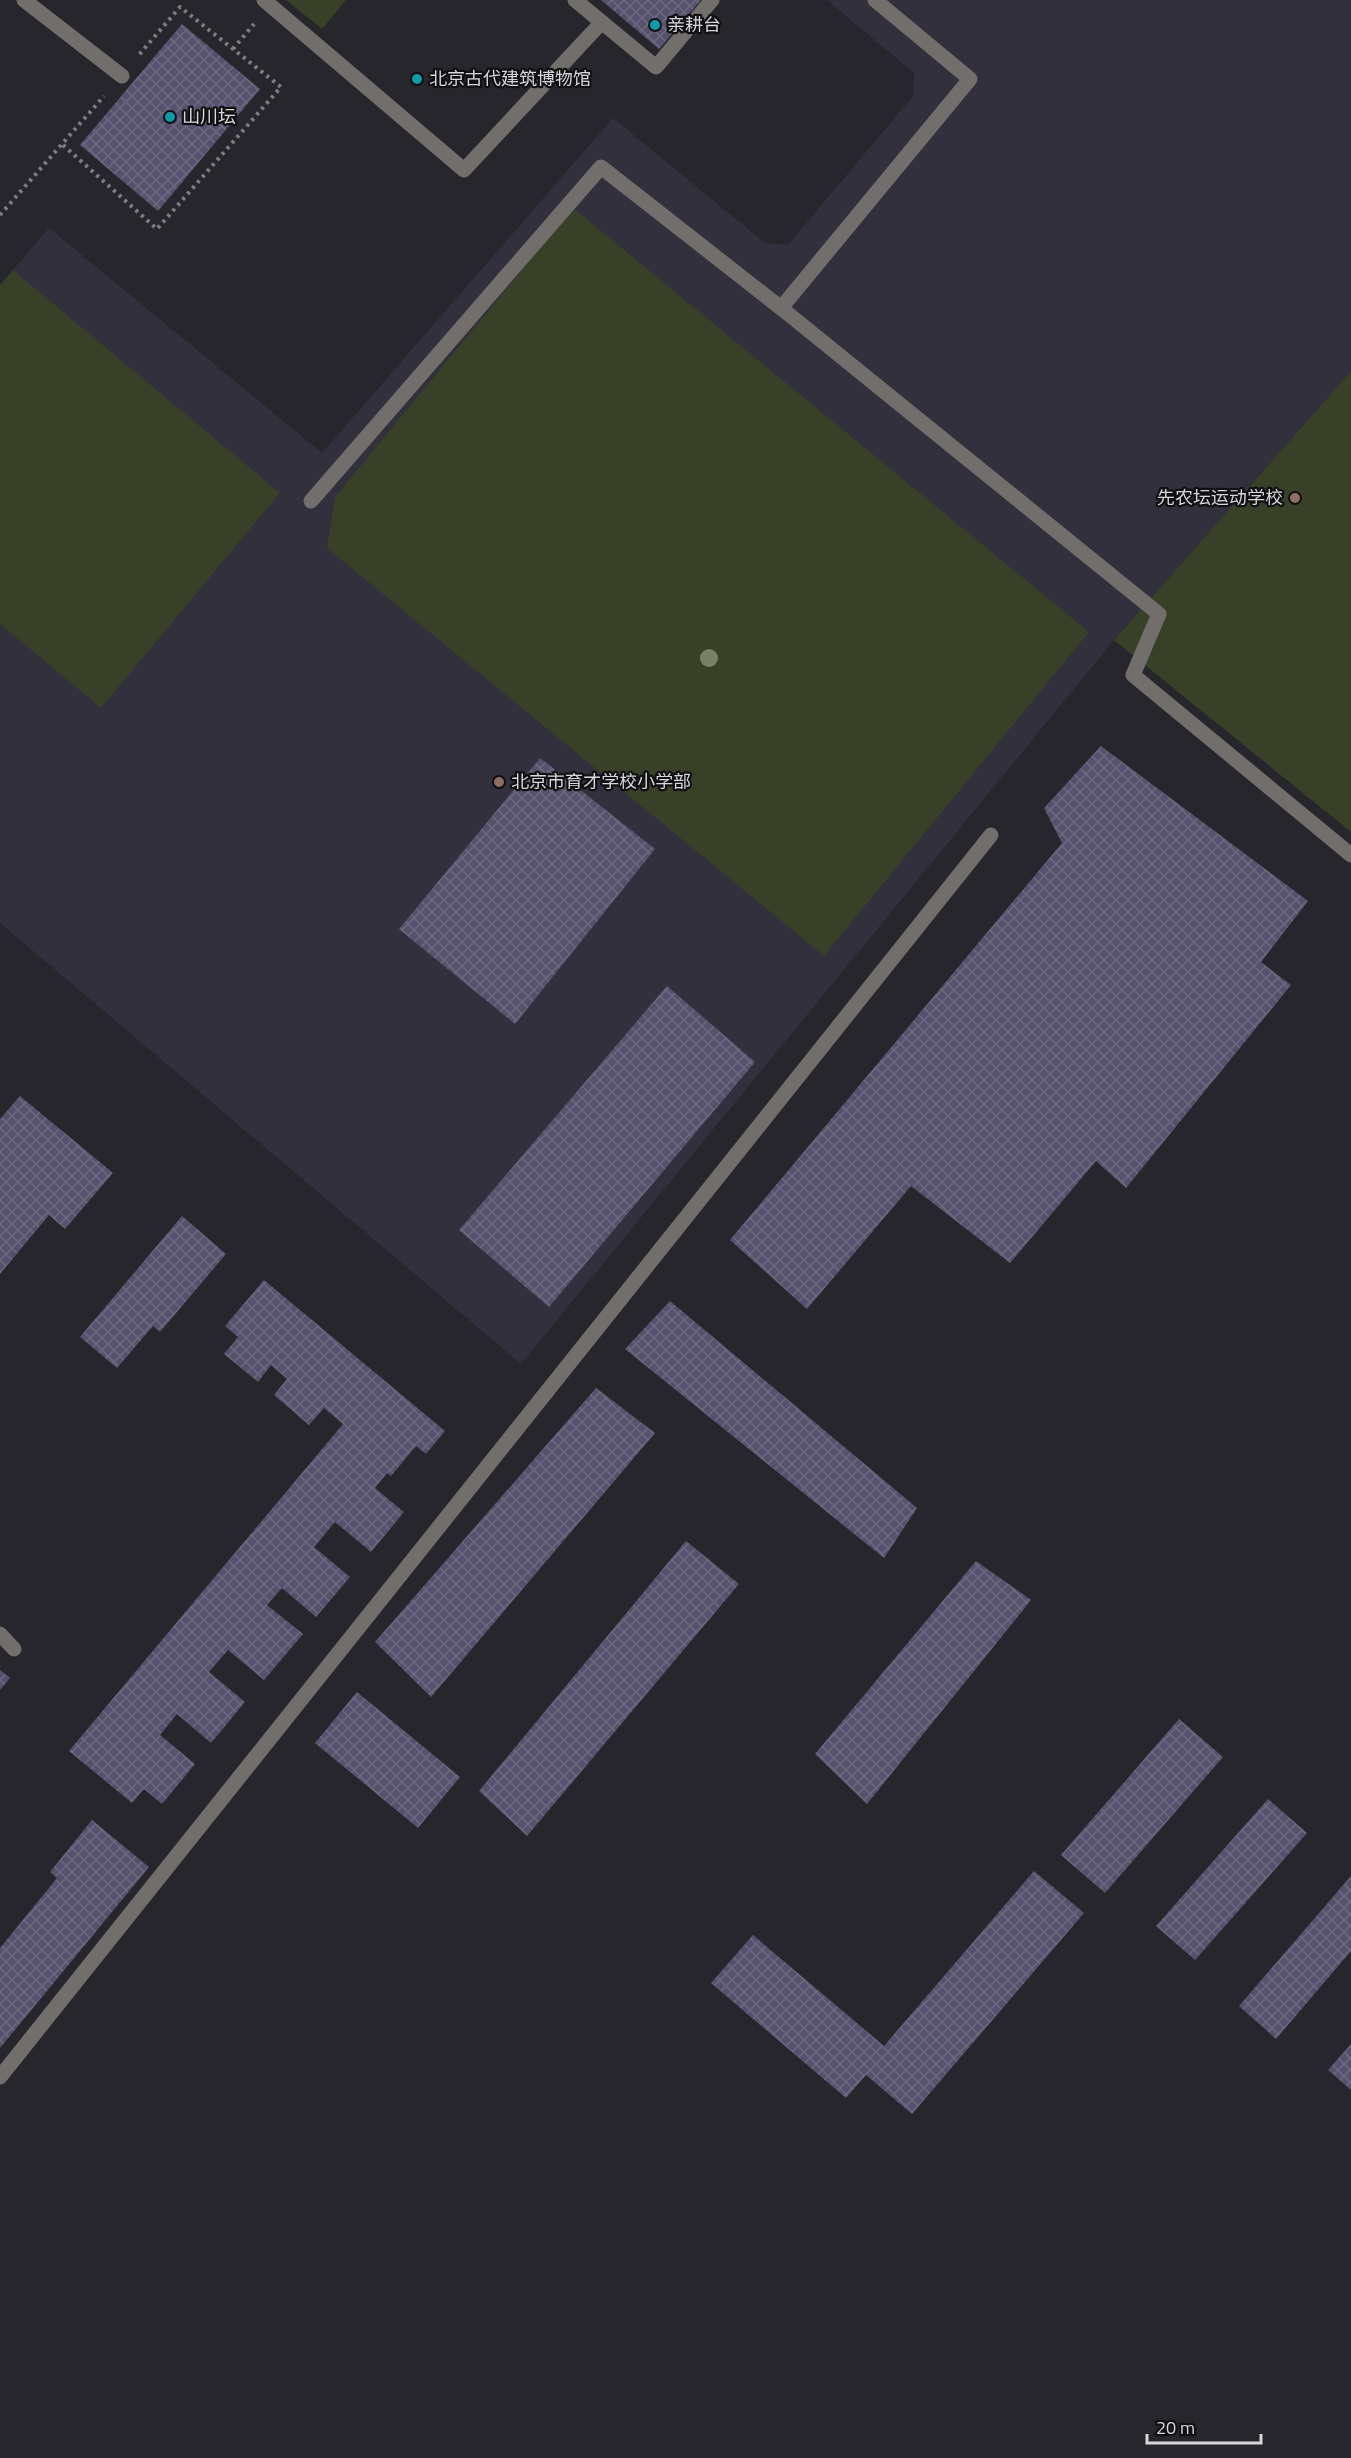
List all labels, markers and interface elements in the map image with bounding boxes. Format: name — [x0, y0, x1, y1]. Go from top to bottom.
place label: 亲耕台 — [667, 11, 721, 38]
marker: 亲耕台 — [648, 18, 662, 32]
place label: 北京古代建筑博物馆 — [429, 65, 591, 92]
marker: 北京古代建筑博物馆 — [410, 72, 424, 86]
place label: 山川坛 — [182, 103, 236, 130]
marker: 山川坛 — [163, 110, 177, 124]
place label: 先农坛运动学校 — [1157, 484, 1283, 511]
marker: 先农坛运动学校 — [1288, 491, 1302, 505]
place label: 北京市育才学校小学部 — [511, 768, 691, 795]
marker: 北京市育才学校小学部 — [492, 775, 506, 789]
scale bar — [1147, 2407, 1261, 2445]
text: 20 m — [1156, 2414, 1195, 2441]

